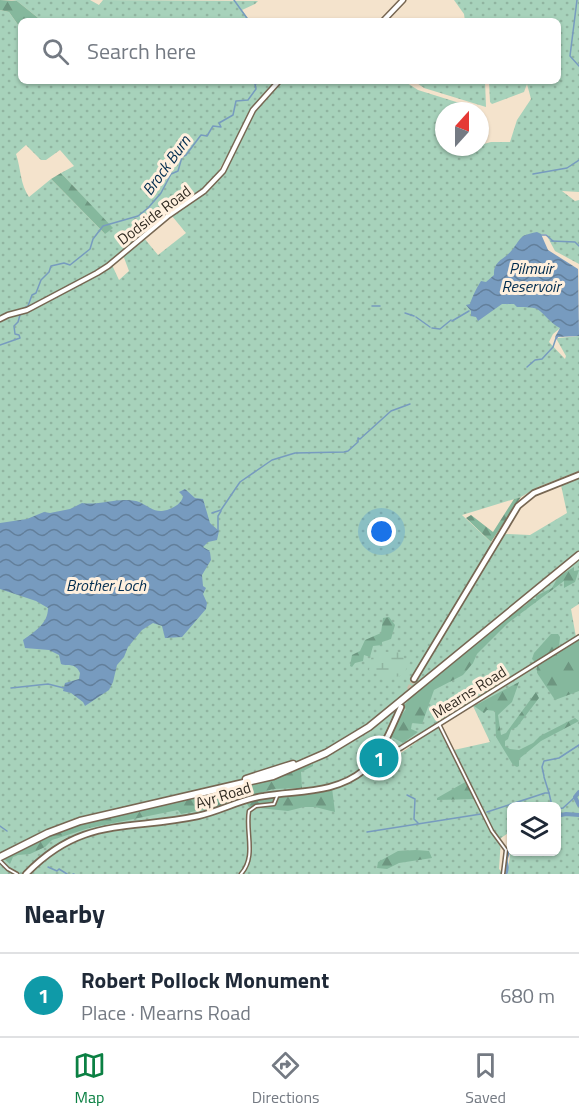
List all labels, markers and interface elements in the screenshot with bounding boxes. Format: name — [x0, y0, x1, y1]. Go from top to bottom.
search box — [18, 18, 561, 84]
text: Search here — [87, 34, 196, 68]
icon: search — [39, 35, 72, 68]
north arrow — [435, 102, 489, 156]
water label: Brock Burn — [136, 129, 197, 200]
street label: Dodside Road — [112, 180, 196, 250]
water label: Pilmuir Reservoir — [502, 256, 562, 298]
your location — [367, 517, 396, 546]
water label: Brother Loch — [66, 573, 147, 597]
street label: Mearns Road — [427, 660, 511, 724]
pin: 1 — [360, 736, 398, 780]
street label: Ayr Road — [192, 776, 254, 814]
map controls — [507, 802, 561, 856]
button: layers — [507, 802, 561, 856]
text: Nearby — [24, 894, 105, 933]
text: Robert Pollock Monument — [81, 963, 329, 997]
text: 1 — [38, 980, 49, 1011]
text: 680 m — [500, 980, 555, 1011]
text: Place · Mearns Road — [81, 997, 251, 1028]
tab: Map — [73, 1049, 106, 1109]
tab: Directions — [252, 1049, 320, 1109]
tab: Saved — [465, 1049, 506, 1109]

